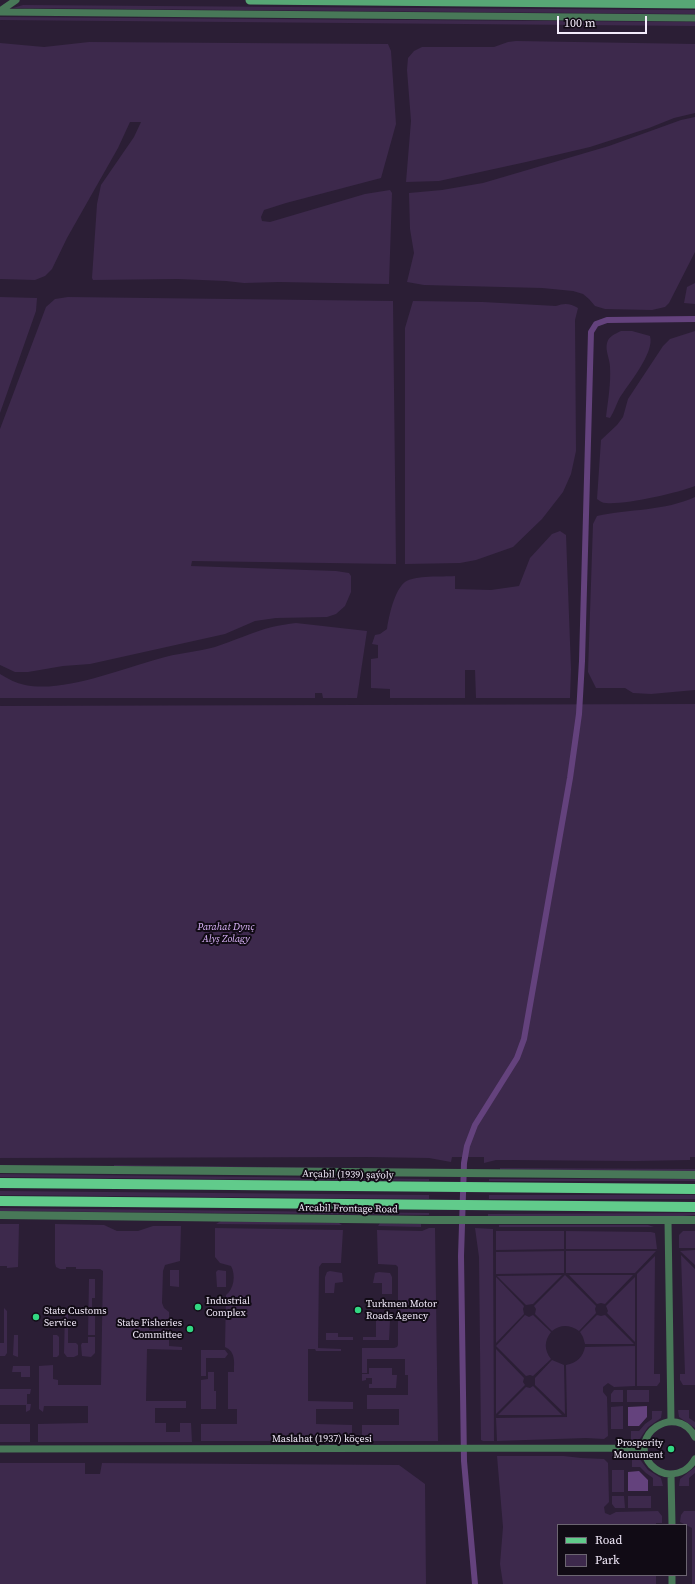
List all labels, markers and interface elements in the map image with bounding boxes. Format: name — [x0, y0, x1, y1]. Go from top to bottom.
scale bar — [559, 8, 649, 34]
text: 100 m — [564, 15, 596, 31]
park label: Parahat Dynç Alyş Zolagy — [197, 921, 255, 944]
street label: Arçabil (1939) şaýoly — [302, 1168, 394, 1182]
street label: Arcabil Frontage Road — [298, 1202, 398, 1216]
place label: Industrial Complex — [206, 1295, 250, 1318]
place label: Turkmen Motor Roads Agency — [366, 1298, 437, 1322]
marker: Industrial Complex — [193, 1302, 203, 1312]
place label: State Customs Service — [44, 1305, 107, 1328]
marker: Turkmen Motor Roads Agency — [353, 1305, 363, 1315]
marker: State Customs Service — [31, 1312, 41, 1322]
place label: State Fisheries Committee — [117, 1317, 182, 1340]
marker: State Fisheries Committee — [185, 1324, 195, 1334]
street label: Maslahat (1937) köçesi — [272, 1433, 372, 1445]
place label: Prosperity Monument — [613, 1437, 663, 1460]
marker: Prosperity Monument — [666, 1444, 676, 1454]
legend — [557, 1524, 687, 1576]
text: Road — [595, 1532, 622, 1548]
text: Park — [595, 1552, 620, 1568]

